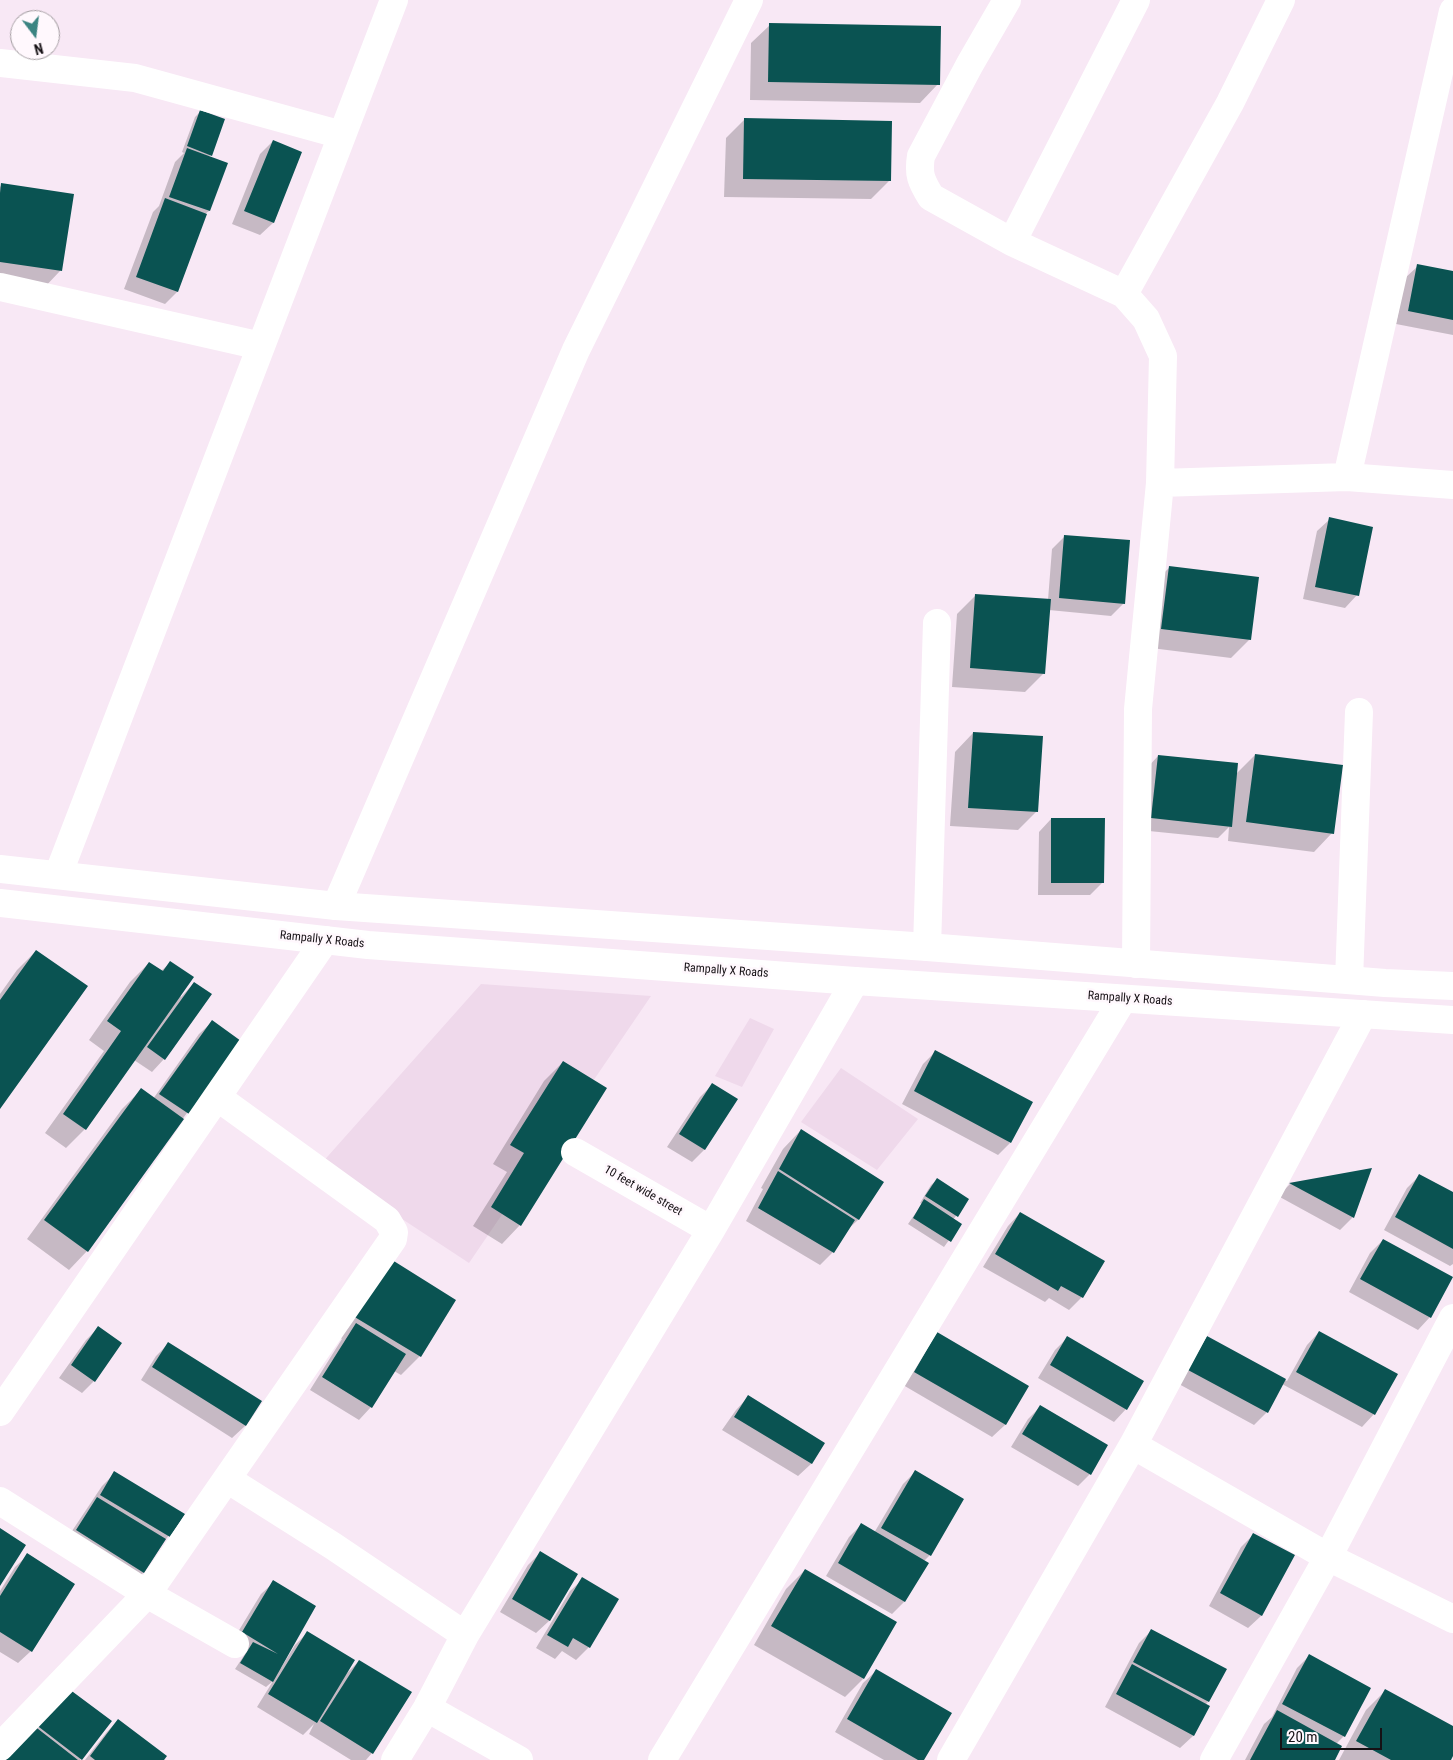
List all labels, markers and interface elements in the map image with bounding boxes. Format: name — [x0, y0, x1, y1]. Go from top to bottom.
north arrow — [10, 10, 60, 60]
text: N — [32, 40, 45, 57]
street label: Rampally X Roads — [279, 928, 365, 952]
street label: Rampally X Roads — [683, 961, 769, 981]
street label: Rampally X Roads — [1087, 989, 1173, 1009]
street label: 10 feet wide street — [601, 1163, 685, 1219]
scale bar — [1283, 1718, 1386, 1750]
text: 20 m — [1288, 1728, 1318, 1746]

